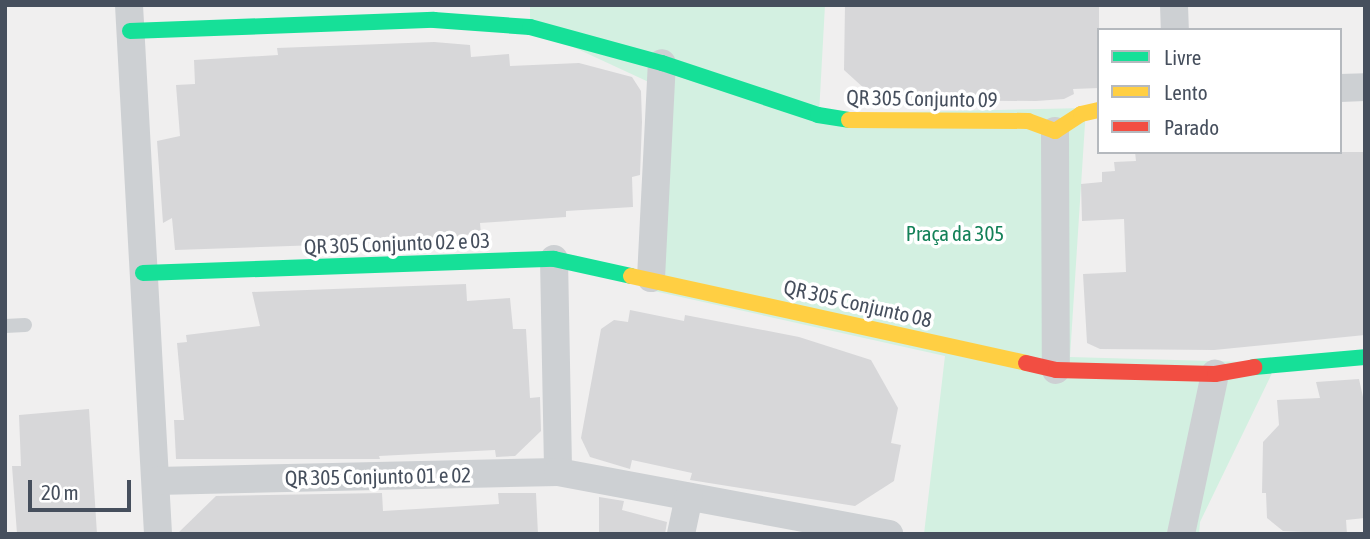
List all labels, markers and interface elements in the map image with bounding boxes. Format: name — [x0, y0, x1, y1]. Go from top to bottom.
legend — [1097, 28, 1342, 154]
text: Livre — [1164, 45, 1201, 69]
text: Lento — [1164, 80, 1208, 104]
street label: QR 305 Conjunto 09 — [846, 84, 998, 112]
text: Parado — [1164, 115, 1219, 139]
park label: Praça da 305 — [906, 220, 1004, 246]
street label: QR 305 Conjunto 02 e 03 — [304, 227, 490, 259]
street label: QR 305 Conjunto 08 — [782, 274, 934, 332]
street label: QR 305 Conjunto 01 e 02 — [285, 462, 471, 490]
scale bar — [32, 466, 135, 510]
text: 20 m — [41, 480, 79, 504]

